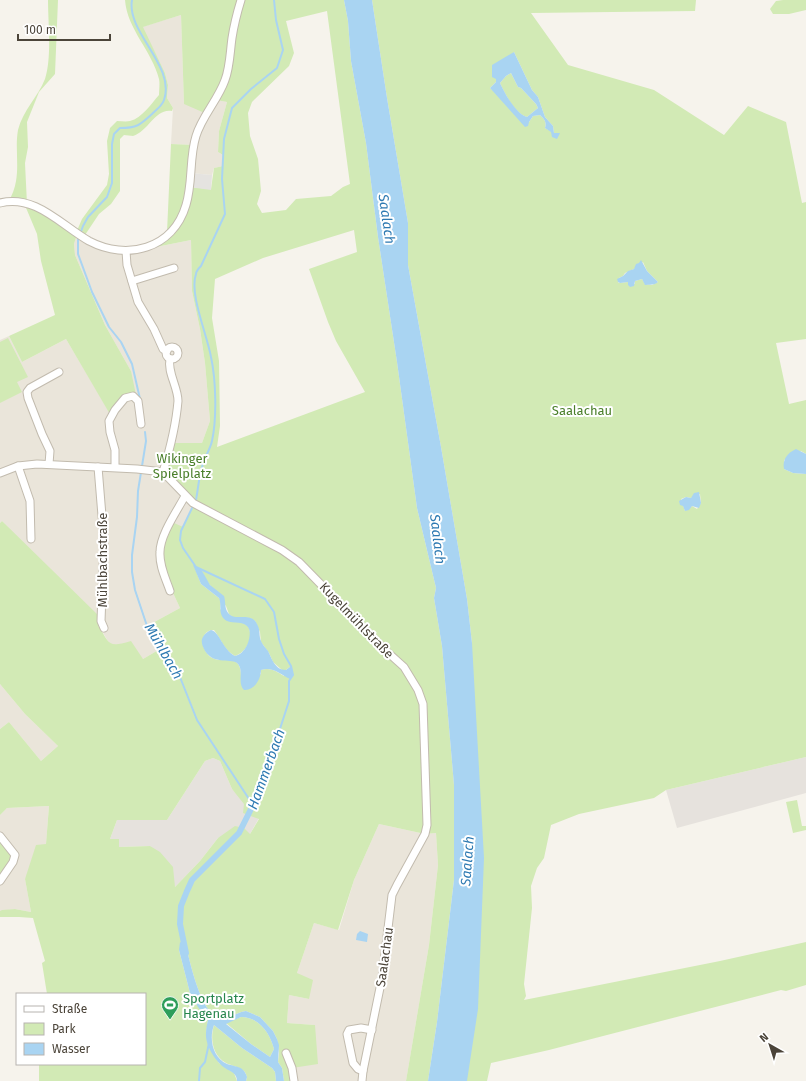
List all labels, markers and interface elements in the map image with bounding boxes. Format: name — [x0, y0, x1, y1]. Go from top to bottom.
scale bar — [18, 16, 110, 42]
text: 100 m — [24, 23, 56, 37]
water label: Saalach — [374, 192, 398, 245]
park label: Saalachau — [552, 403, 612, 418]
park label: Wikinger Spielplatz — [153, 451, 211, 481]
water label: Saalach — [426, 512, 449, 565]
street label: Mühlbachstraße — [95, 513, 110, 607]
street label: Kugelmühlstraße — [317, 579, 397, 661]
water label: Mühlbach — [141, 620, 186, 682]
water label: Hammerbach — [244, 727, 289, 812]
water label: Saalach — [457, 835, 478, 888]
street label: Saalachau — [373, 926, 396, 988]
place label: Sportplatz Hagenau — [183, 991, 244, 1021]
legend — [16, 993, 146, 1065]
sports icon: Sportplatz Hagenau — [160, 995, 180, 1020]
text: Straße — [52, 1002, 87, 1016]
text: Park — [52, 1022, 76, 1036]
north arrow — [750, 1025, 790, 1065]
text: N — [757, 1030, 771, 1045]
text: Wasser — [52, 1042, 91, 1056]

